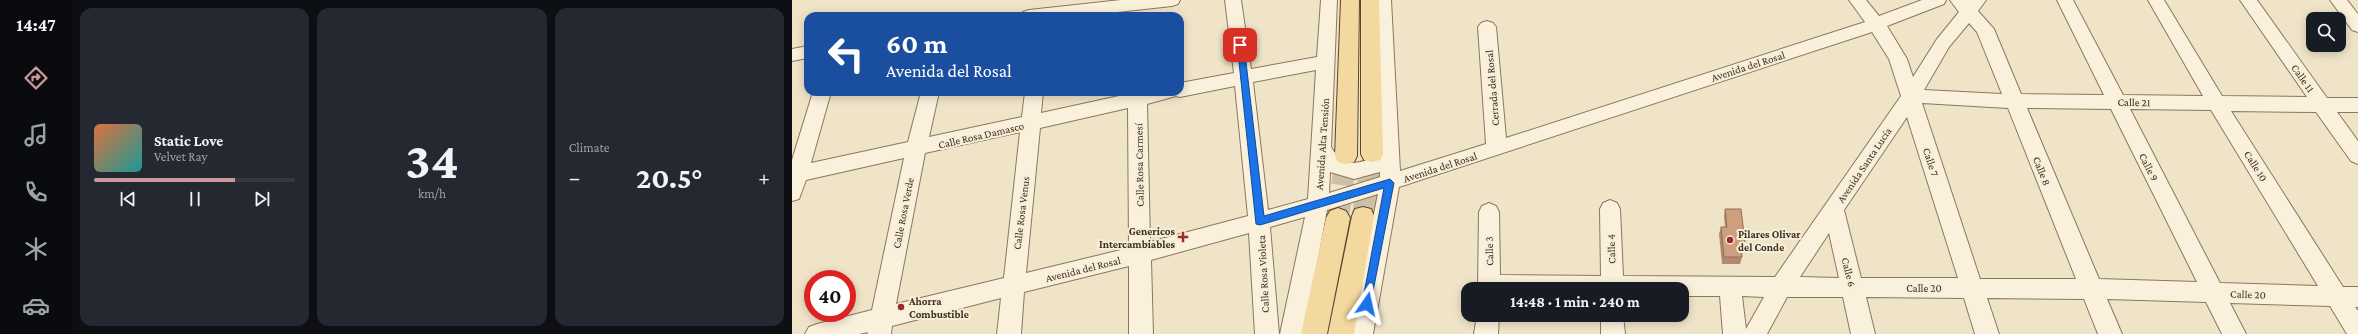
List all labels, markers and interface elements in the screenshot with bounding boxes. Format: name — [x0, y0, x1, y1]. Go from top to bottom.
map controls — [2306, 12, 2346, 52]
button: search — [2306, 12, 2346, 52]
text: 14:47 — [16, 15, 56, 35]
icon: left — [820, 28, 872, 80]
text: 60 m — [886, 28, 947, 59]
pin — [1223, 28, 1257, 62]
icon: arrive — [1229, 34, 1251, 56]
street label: Avenida del Rosal — [1710, 48, 1786, 84]
street label: Cerrada del Rosal — [1483, 49, 1501, 126]
text: Avenida del Rosal — [886, 61, 1012, 81]
street label: Calle 11 — [2289, 62, 2317, 95]
icon: directions — [22, 64, 50, 92]
street label: Calle 21 — [2117, 96, 2151, 108]
street label: Avenida Alta Tensión — [1313, 97, 1331, 190]
street label: Calle Rosa Damasco — [937, 119, 1026, 151]
icon: music — [22, 121, 50, 149]
street label: Calle Rosa Carmesí — [1132, 122, 1146, 207]
street label: Avenida Santa Lucía — [1834, 125, 1894, 205]
text: 34 — [405, 131, 459, 189]
text: Static Love — [154, 133, 223, 149]
text: Climate — [569, 140, 610, 155]
street label: Calle 7 — [1921, 146, 1941, 178]
street label: Calle 10 — [2242, 148, 2270, 184]
text: Velvet Ray — [154, 149, 207, 164]
street label: Avenida del Rosal — [1402, 149, 1478, 185]
street label: Calle 9 — [2137, 151, 2161, 183]
street label: Calle 8 — [2031, 155, 2053, 187]
text: 20.5° — [636, 161, 703, 194]
text: − — [569, 165, 580, 190]
text: + — [758, 165, 770, 190]
street label: Calle Rosa Verde — [890, 176, 916, 250]
street label: Calle Rosa Venus — [1011, 176, 1031, 250]
icon: phone — [22, 178, 50, 206]
text: km/h — [418, 186, 446, 201]
icon: previous — [117, 188, 139, 210]
icon: pause — [184, 188, 206, 210]
icon: next — [251, 188, 273, 210]
place label: Genericos Intercambiables — [1099, 225, 1176, 250]
place label: Pilares Olivar del Conde — [1738, 228, 1801, 253]
marker: Genericos Intercambiables — [1178, 232, 1188, 242]
street label: Calle 4 — [1604, 234, 1618, 264]
icon: climate — [22, 235, 50, 263]
street label: Calle Rosa Violeta — [1255, 235, 1271, 313]
marker: Pilares Olivar del Conde — [1725, 235, 1735, 245]
street label: Calle 3 — [1483, 236, 1495, 266]
street label: Avenida del Rosal — [1044, 254, 1122, 284]
street label: Calle 6 — [1840, 256, 1858, 288]
speed limit sign: 40 — [804, 270, 856, 322]
street label: Calle 20 — [1906, 282, 1942, 294]
position arrow — [1346, 283, 1388, 325]
street label: Calle 20 — [2230, 287, 2266, 301]
icon: car — [22, 292, 50, 320]
text: 14:48 · 1 min · 240 m — [1510, 294, 1640, 310]
place label: Ahorra Combustible — [908, 295, 969, 320]
marker: Ahorra Combustible — [896, 302, 906, 312]

